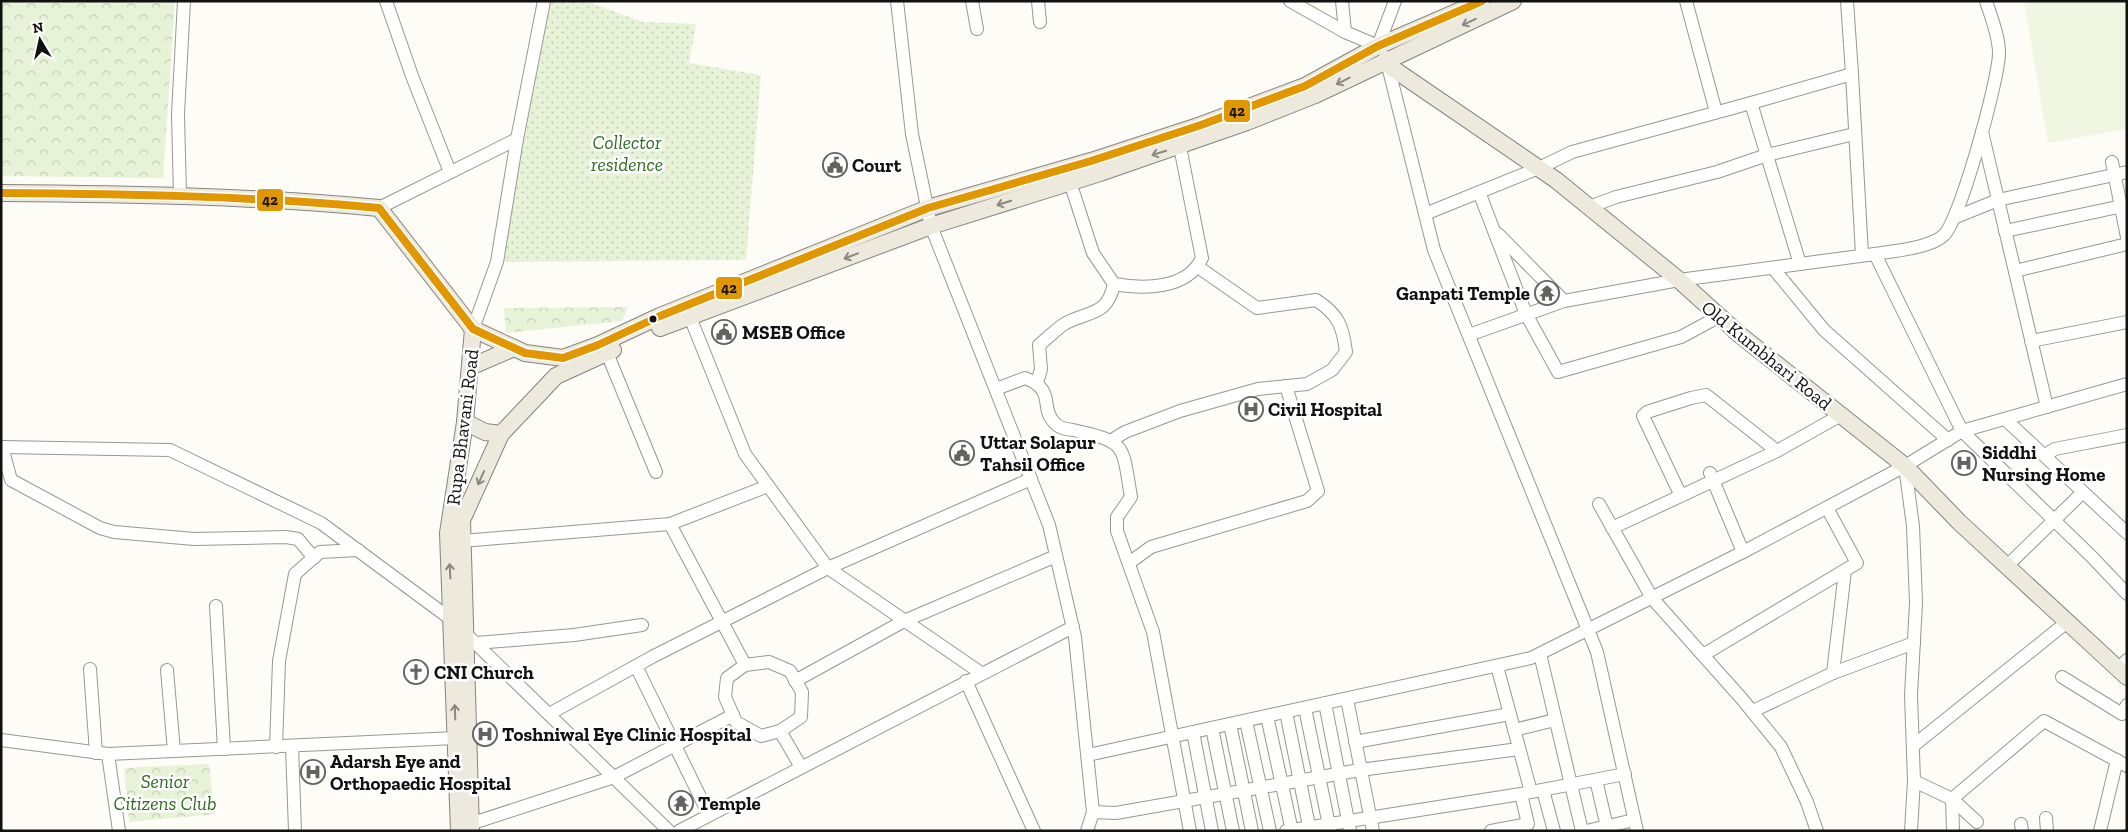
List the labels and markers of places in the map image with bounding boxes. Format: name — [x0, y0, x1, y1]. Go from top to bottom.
public building icon: Court — [822, 152, 848, 178]
place label: Court — [852, 154, 902, 177]
temple icon: Ganpati Temple — [1534, 280, 1560, 306]
place label: Ganpati Temple — [1396, 282, 1530, 305]
unlabelled marker — [648, 314, 658, 324]
public building icon: MSEB Office — [711, 319, 737, 345]
place label: MSEB Office — [742, 321, 845, 344]
hospital icon: Civil Hospital — [1238, 396, 1264, 422]
place label: Civil Hospital — [1268, 398, 1383, 421]
place label: Uttar Solapur Tahsil Office — [980, 431, 1096, 476]
public building icon: Uttar Solapur Tahsil Office — [949, 440, 975, 466]
place label: Siddhi Nursing Home — [1982, 441, 2105, 486]
hospital icon: Siddhi Nursing Home — [1951, 450, 1977, 476]
church icon: CNI Church — [403, 659, 429, 685]
place label: CNI Church — [434, 661, 534, 684]
hospital icon: Toshniwal Eye Clinic Hospital — [472, 721, 498, 747]
place label: Toshniwal Eye Clinic Hospital — [502, 723, 752, 746]
place label: Adarsh Eye and Orthopaedic Hospital — [330, 750, 512, 795]
hospital icon: Adarsh Eye and Orthopaedic Hospital — [300, 759, 326, 785]
temple icon: Temple — [668, 790, 694, 816]
place label: Temple — [698, 792, 761, 815]

